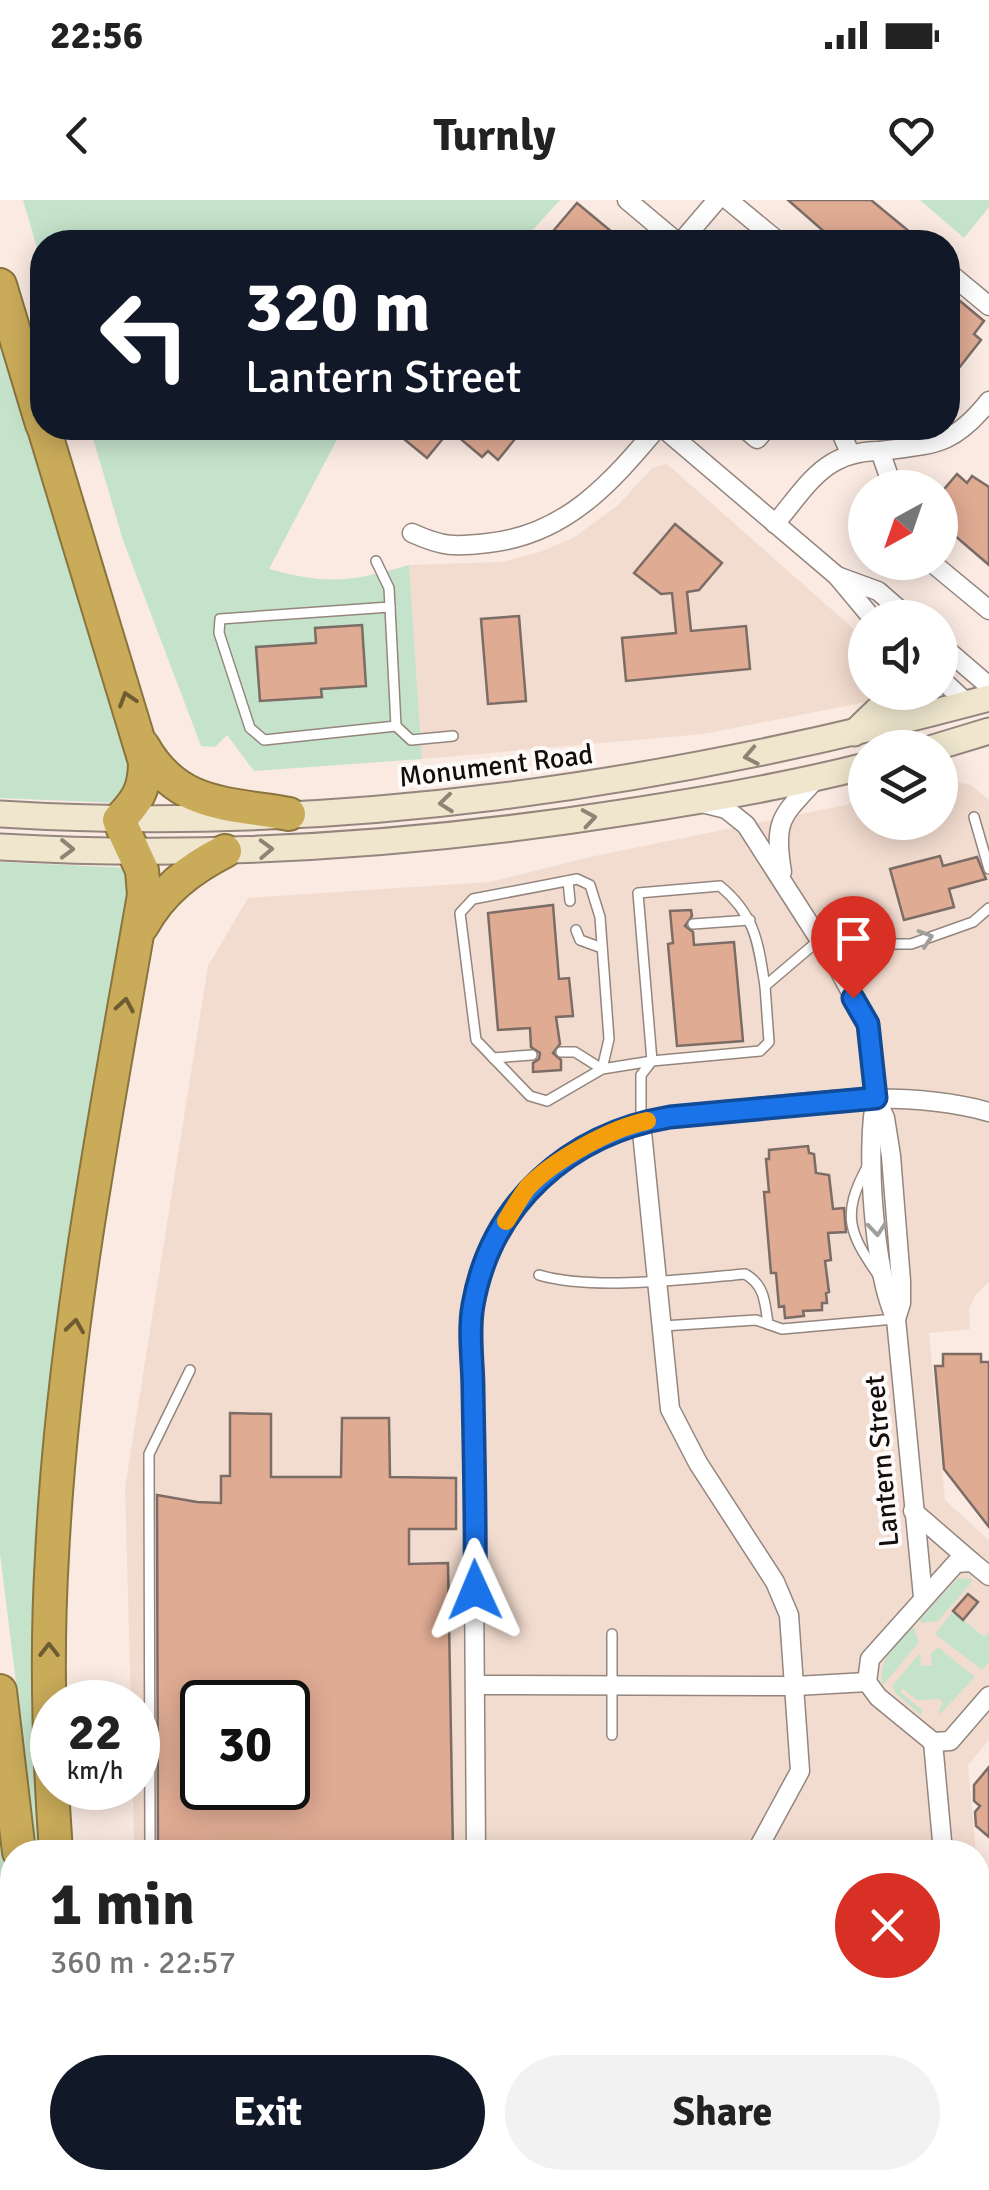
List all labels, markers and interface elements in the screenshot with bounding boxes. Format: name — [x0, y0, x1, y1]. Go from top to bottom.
text: 22:56 — [50, 12, 143, 59]
icon: back — [50, 108, 105, 163]
text: Turnly — [433, 108, 556, 163]
icon: heart — [884, 108, 939, 163]
text: 320 m — [245, 264, 430, 350]
icon: left — [80, 270, 210, 400]
text: Lantern Street — [245, 350, 522, 405]
north arrow — [848, 470, 958, 580]
map controls — [848, 470, 958, 840]
button: sound — [848, 600, 958, 710]
one-way arrow — [118, 691, 139, 708]
button: layers — [848, 730, 958, 840]
street label: Monument Road — [397, 737, 595, 795]
one-way arrow — [743, 745, 760, 766]
one-way arrow — [438, 792, 454, 813]
one-way arrow — [581, 808, 598, 829]
one-way arrow — [59, 839, 75, 860]
one-way arrow — [259, 839, 275, 860]
pin — [811, 896, 896, 999]
icon: arrive — [826, 911, 881, 966]
one-way arrow — [917, 930, 934, 950]
one-way arrow — [114, 997, 135, 1014]
one-way arrow — [866, 1222, 888, 1238]
one-way arrow — [64, 1318, 85, 1334]
street label: Lantern Street — [858, 1374, 906, 1548]
position arrow — [423, 1538, 527, 1642]
one-way arrow — [38, 1642, 60, 1658]
speed limit sign: 30 — [180, 1680, 310, 1810]
text: 22 — [68, 1702, 122, 1764]
text: km/h — [67, 1755, 123, 1786]
text: 1 min — [50, 1868, 195, 1942]
button: close — [835, 1873, 940, 1978]
text: 360 m · 22:57 — [50, 1943, 236, 1982]
button: Exit — [50, 2055, 485, 2170]
button: Share — [505, 2055, 940, 2170]

